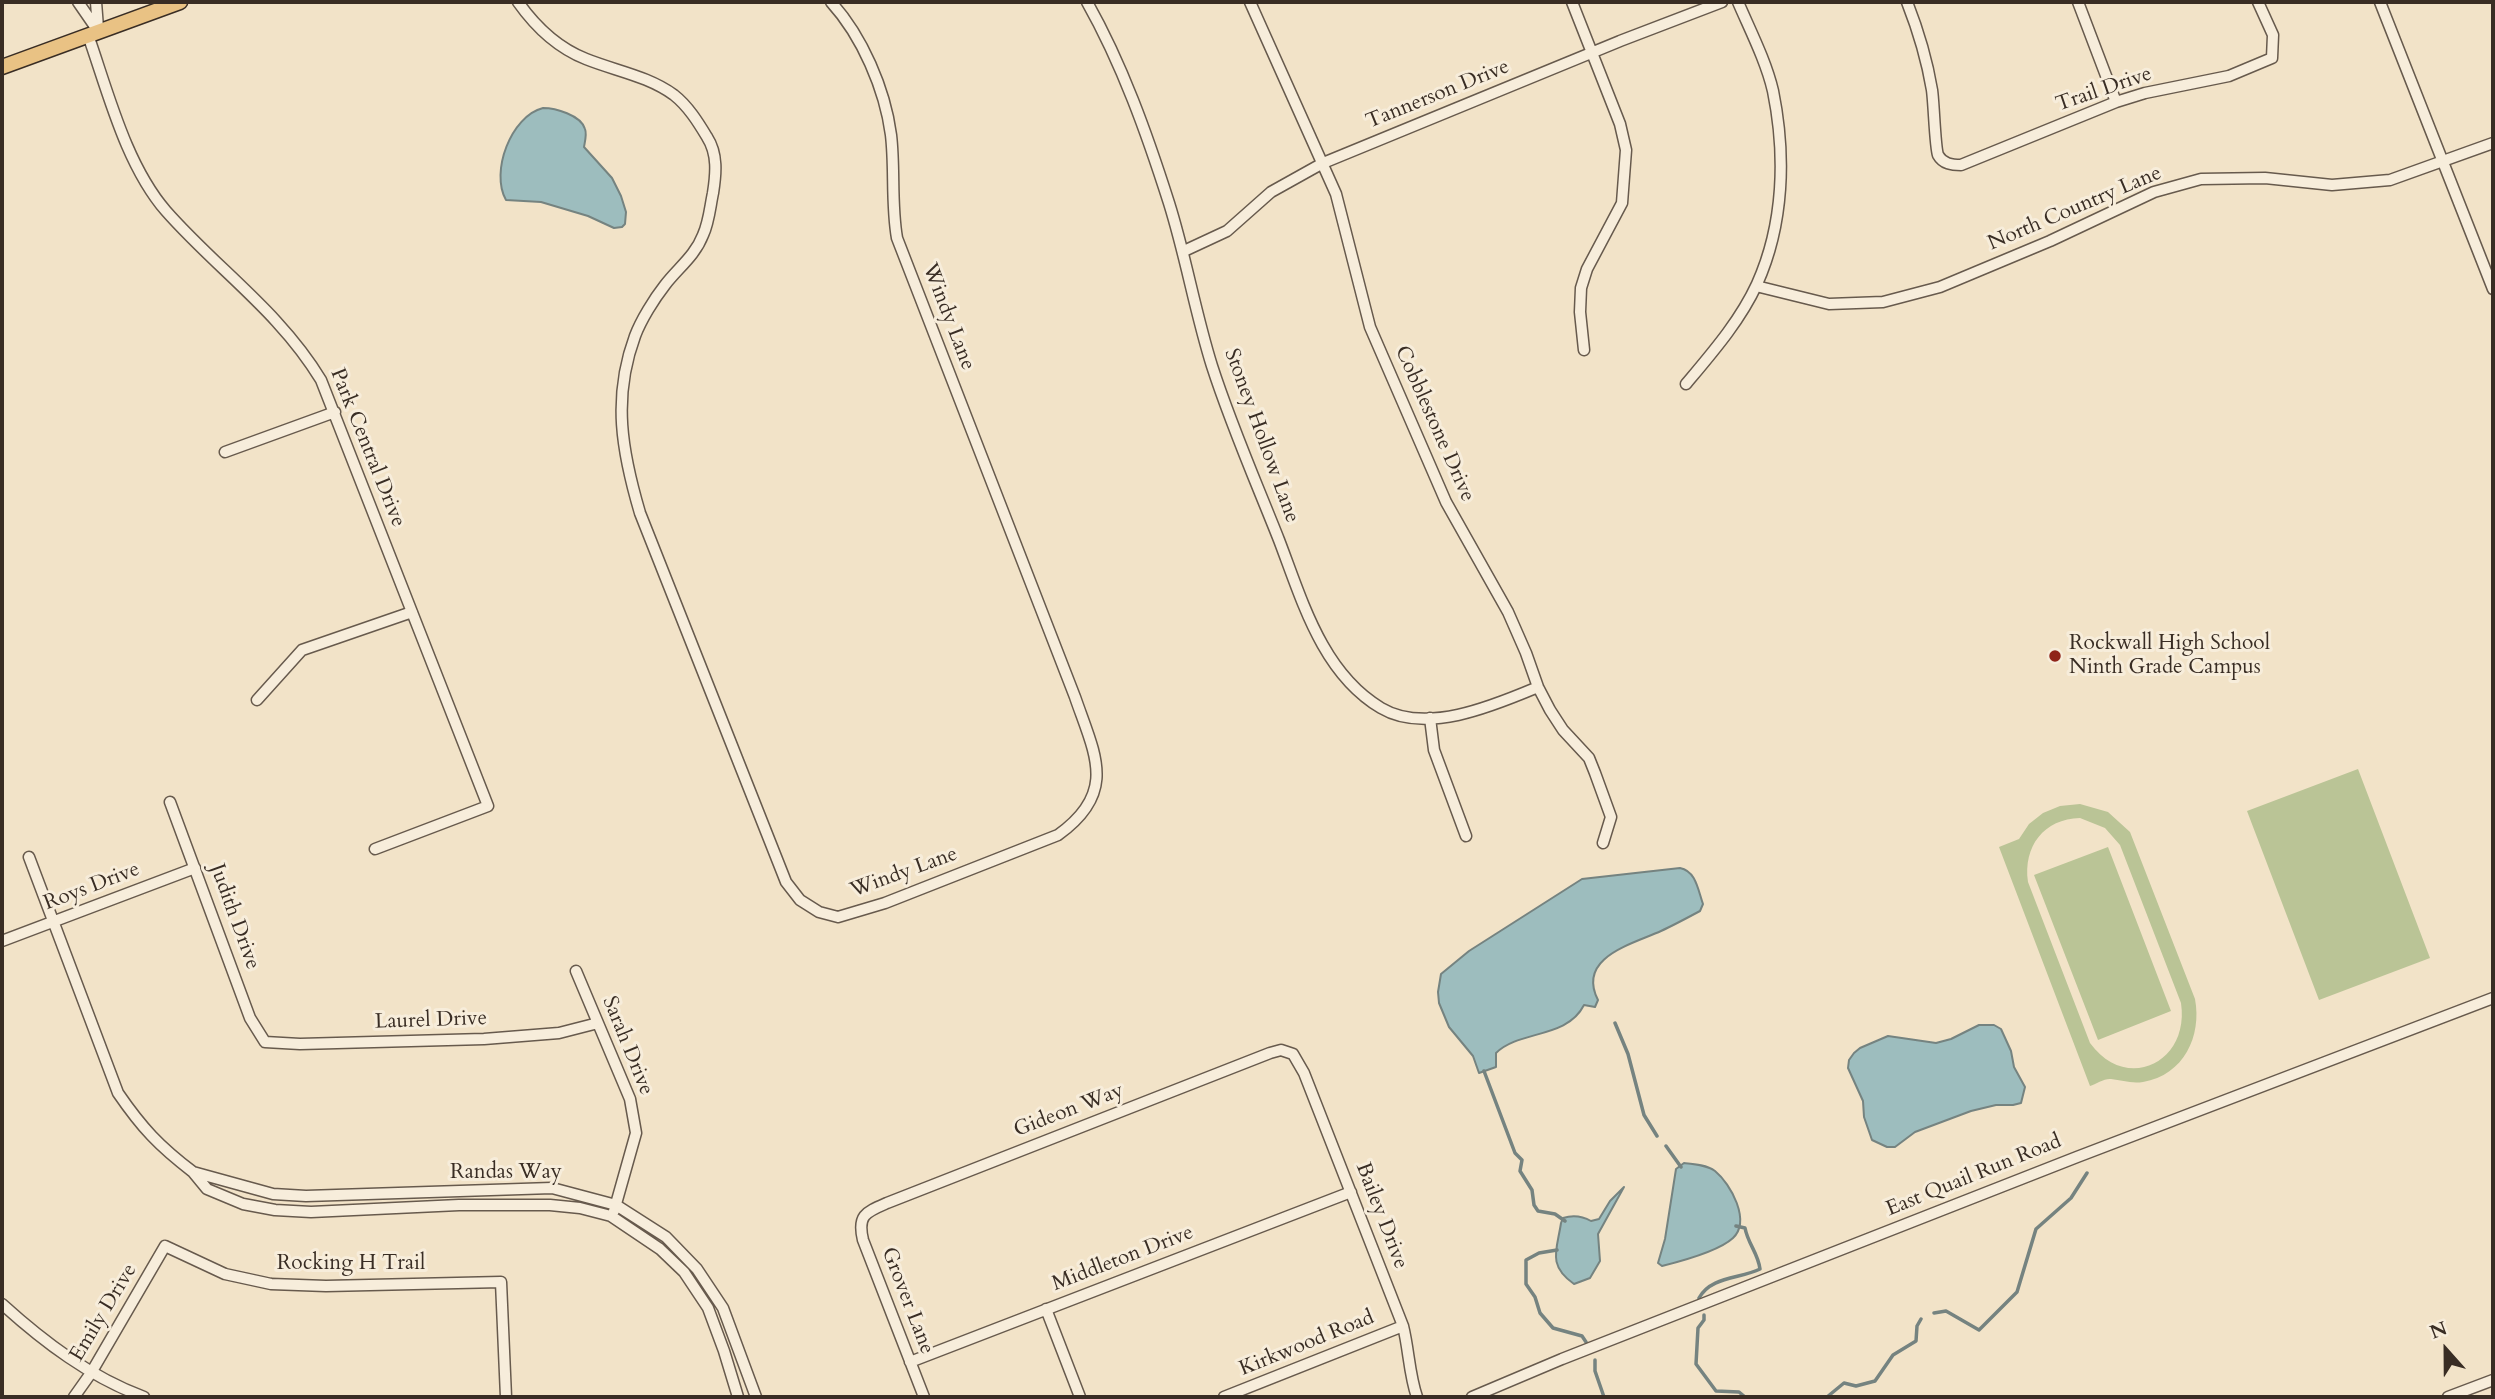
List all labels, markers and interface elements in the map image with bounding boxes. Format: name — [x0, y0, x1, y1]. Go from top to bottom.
street label: Tannerson Drive — [1363, 55, 1513, 135]
street label: Trail Drive — [2053, 62, 2155, 118]
street label: North Country Lane — [1985, 161, 2165, 257]
street label: Windy Lane — [916, 260, 980, 374]
street label: Cobblestone Drive — [1388, 342, 1480, 506]
street label: Stoney Hollow Lane — [1218, 346, 1304, 526]
street label: Park Central Drive — [324, 365, 410, 531]
place label: Rockwall High School Ninth Grade Campus — [2069, 631, 2270, 681]
marker: Rockwall High School Ninth Grade Campus — [2047, 648, 2063, 664]
street label: Windy Lane — [847, 842, 961, 904]
street label: Roys Drive — [41, 857, 143, 917]
street label: Judith Drive — [203, 861, 265, 973]
street label: Sarah Drive — [596, 993, 658, 1099]
street label: Laurel Drive — [374, 1006, 488, 1036]
street label: Gideon Way — [1011, 1079, 1127, 1143]
street label: East Quail Run Road — [1883, 1129, 2065, 1223]
street label: Bailey Drive — [1349, 1159, 1413, 1273]
street label: Randas Way — [450, 1160, 562, 1186]
street label: Middleton Drive — [1049, 1220, 1197, 1298]
street label: Grover Lane — [875, 1244, 939, 1358]
street label: Rocking H Trail — [277, 1251, 425, 1277]
street label: Emily Drive — [65, 1260, 143, 1366]
street label: Kirkwood Road — [1236, 1306, 1378, 1382]
north arrow — [2411, 1315, 2481, 1385]
text: N — [2426, 1315, 2451, 1345]

